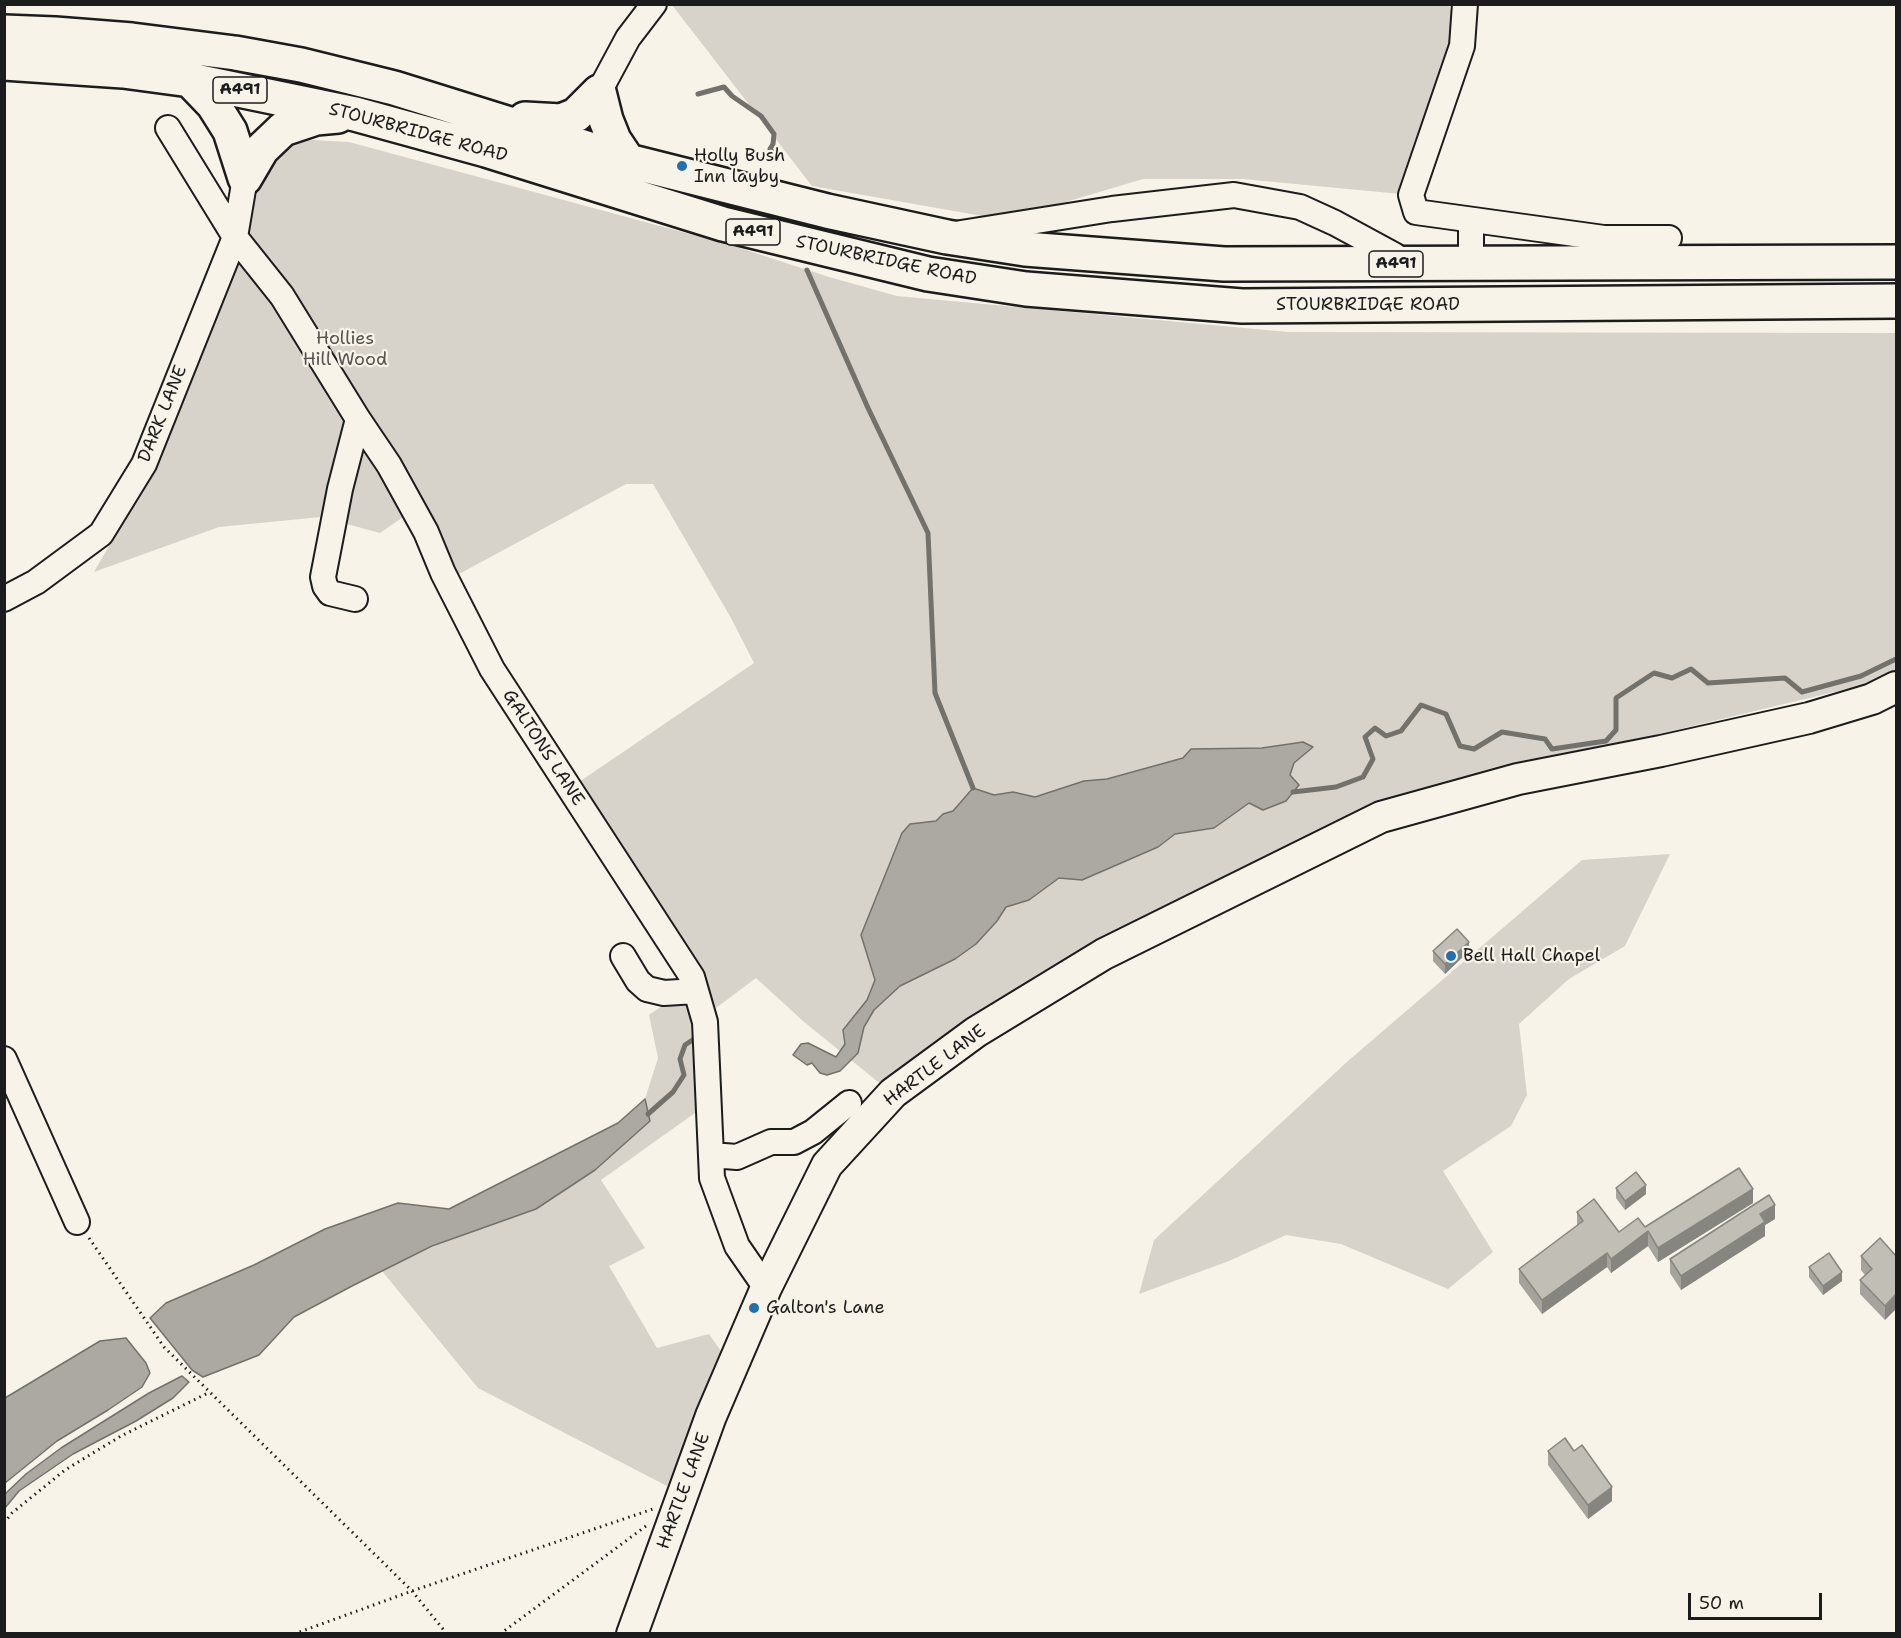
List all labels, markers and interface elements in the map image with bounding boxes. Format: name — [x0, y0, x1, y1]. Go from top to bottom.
road number: A491 — [213, 77, 267, 103]
street label: STOURBRIDGE ROAD — [326, 99, 510, 167]
place label: Holly Bush Inn layby — [694, 145, 785, 188]
marker: Holly Bush Inn layby — [675, 159, 689, 173]
road number: A491 — [726, 219, 780, 245]
street label: STOURBRIDGE ROAD — [794, 231, 978, 291]
road number: A491 — [1369, 251, 1423, 277]
street label: STOURBRIDGE ROAD — [1276, 294, 1460, 316]
park label: Hollies Hill Wood — [303, 328, 387, 370]
street label: DARK LANE — [134, 362, 192, 466]
street label: GALTONS LANE — [497, 686, 589, 810]
place label: Bell Hall Chapel — [1463, 945, 1600, 967]
marker: Bell Hall Chapel — [1444, 949, 1458, 963]
street label: HARTLE LANE — [880, 1021, 990, 1111]
place label: Galton's Lane — [766, 1297, 885, 1319]
marker: Galton's Lane — [747, 1301, 761, 1315]
street label: HARTLE LANE — [653, 1430, 715, 1552]
scale bar — [1691, 1581, 1824, 1619]
text: 50 m — [1699, 1591, 1744, 1615]

